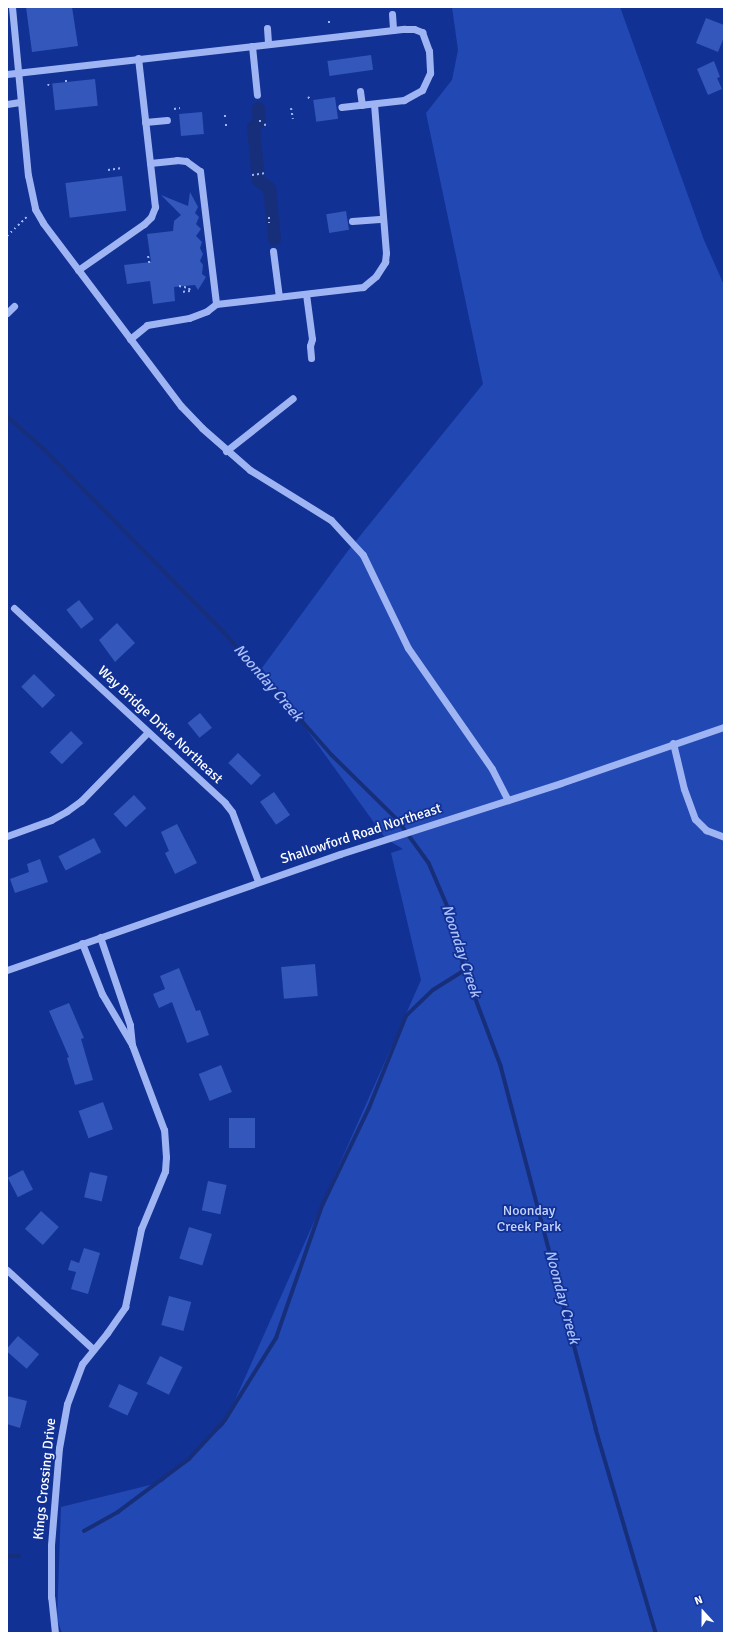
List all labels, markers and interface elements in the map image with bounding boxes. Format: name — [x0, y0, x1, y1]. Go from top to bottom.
water label: Noonday Creek — [230, 641, 306, 725]
street label: Way Bridge Drive Northeast — [94, 663, 226, 787]
street label: Shallowford Road Northeast — [278, 800, 444, 868]
water label: Noonday Creek — [438, 902, 484, 1000]
park label: Noonday Creek Park — [497, 1203, 561, 1236]
water label: Noonday Creek — [541, 1248, 583, 1346]
street label: Kings Crossing Drive — [30, 1417, 60, 1541]
north arrow — [683, 1592, 723, 1632]
text: N — [693, 1593, 704, 1608]

